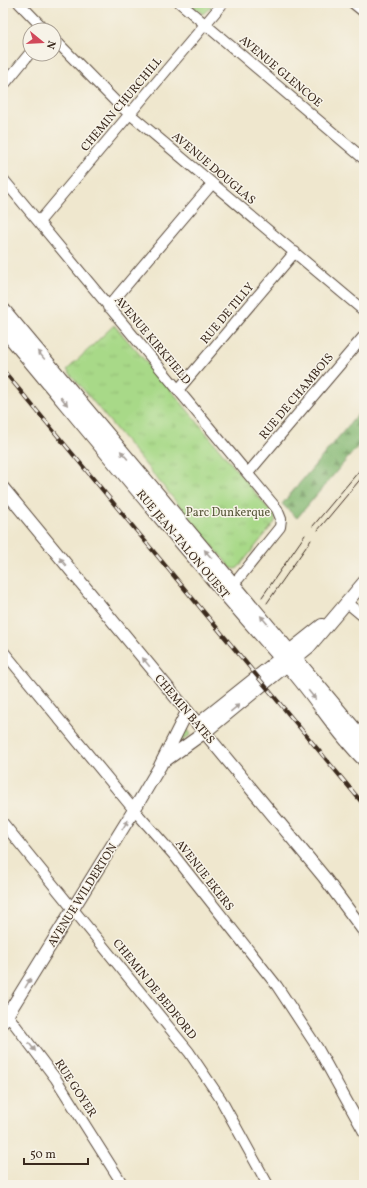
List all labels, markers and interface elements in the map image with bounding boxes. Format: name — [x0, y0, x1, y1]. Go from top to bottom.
north arrow — [22, 22, 62, 62]
street label: AVENUE GLENCOE — [235, 32, 325, 111]
text: N — [42, 39, 58, 51]
street label: CHEMIN CHURCHILL — [78, 54, 166, 155]
street label: AVENUE DOUGLAS — [168, 129, 259, 209]
street label: RUE DE TILLY — [197, 279, 258, 348]
street label: AVENUE KIRKFIELD — [110, 293, 194, 389]
one-way arrow — [36, 350, 45, 360]
street label: RUE DE CHAMBOIS — [256, 350, 338, 443]
one-way arrow — [59, 395, 68, 406]
one-way arrow — [119, 450, 128, 460]
street label: RUE JEAN-TALON OUEST — [132, 487, 232, 602]
park label: Parc Dunkerque — [186, 505, 271, 521]
one-way arrow — [203, 549, 213, 559]
one-way arrow — [59, 556, 68, 567]
one-way arrow — [260, 615, 269, 625]
one-way arrow — [141, 657, 150, 667]
street label: CHEMIN BATES — [150, 672, 218, 748]
one-way arrow — [308, 689, 317, 700]
one-way arrow — [230, 703, 240, 712]
one-way arrow — [121, 819, 129, 830]
street label: AVENUE EKERS — [171, 837, 237, 914]
street label: AVENUE WILDERTON — [44, 841, 121, 950]
street label: CHEMIN DE BEDFORD — [109, 936, 200, 1043]
one-way arrow — [24, 977, 31, 989]
one-way arrow — [27, 1041, 36, 1052]
street label: RUE GOYER — [50, 1056, 100, 1121]
scale bar — [24, 1140, 88, 1166]
text: 50 m — [30, 1147, 56, 1163]

